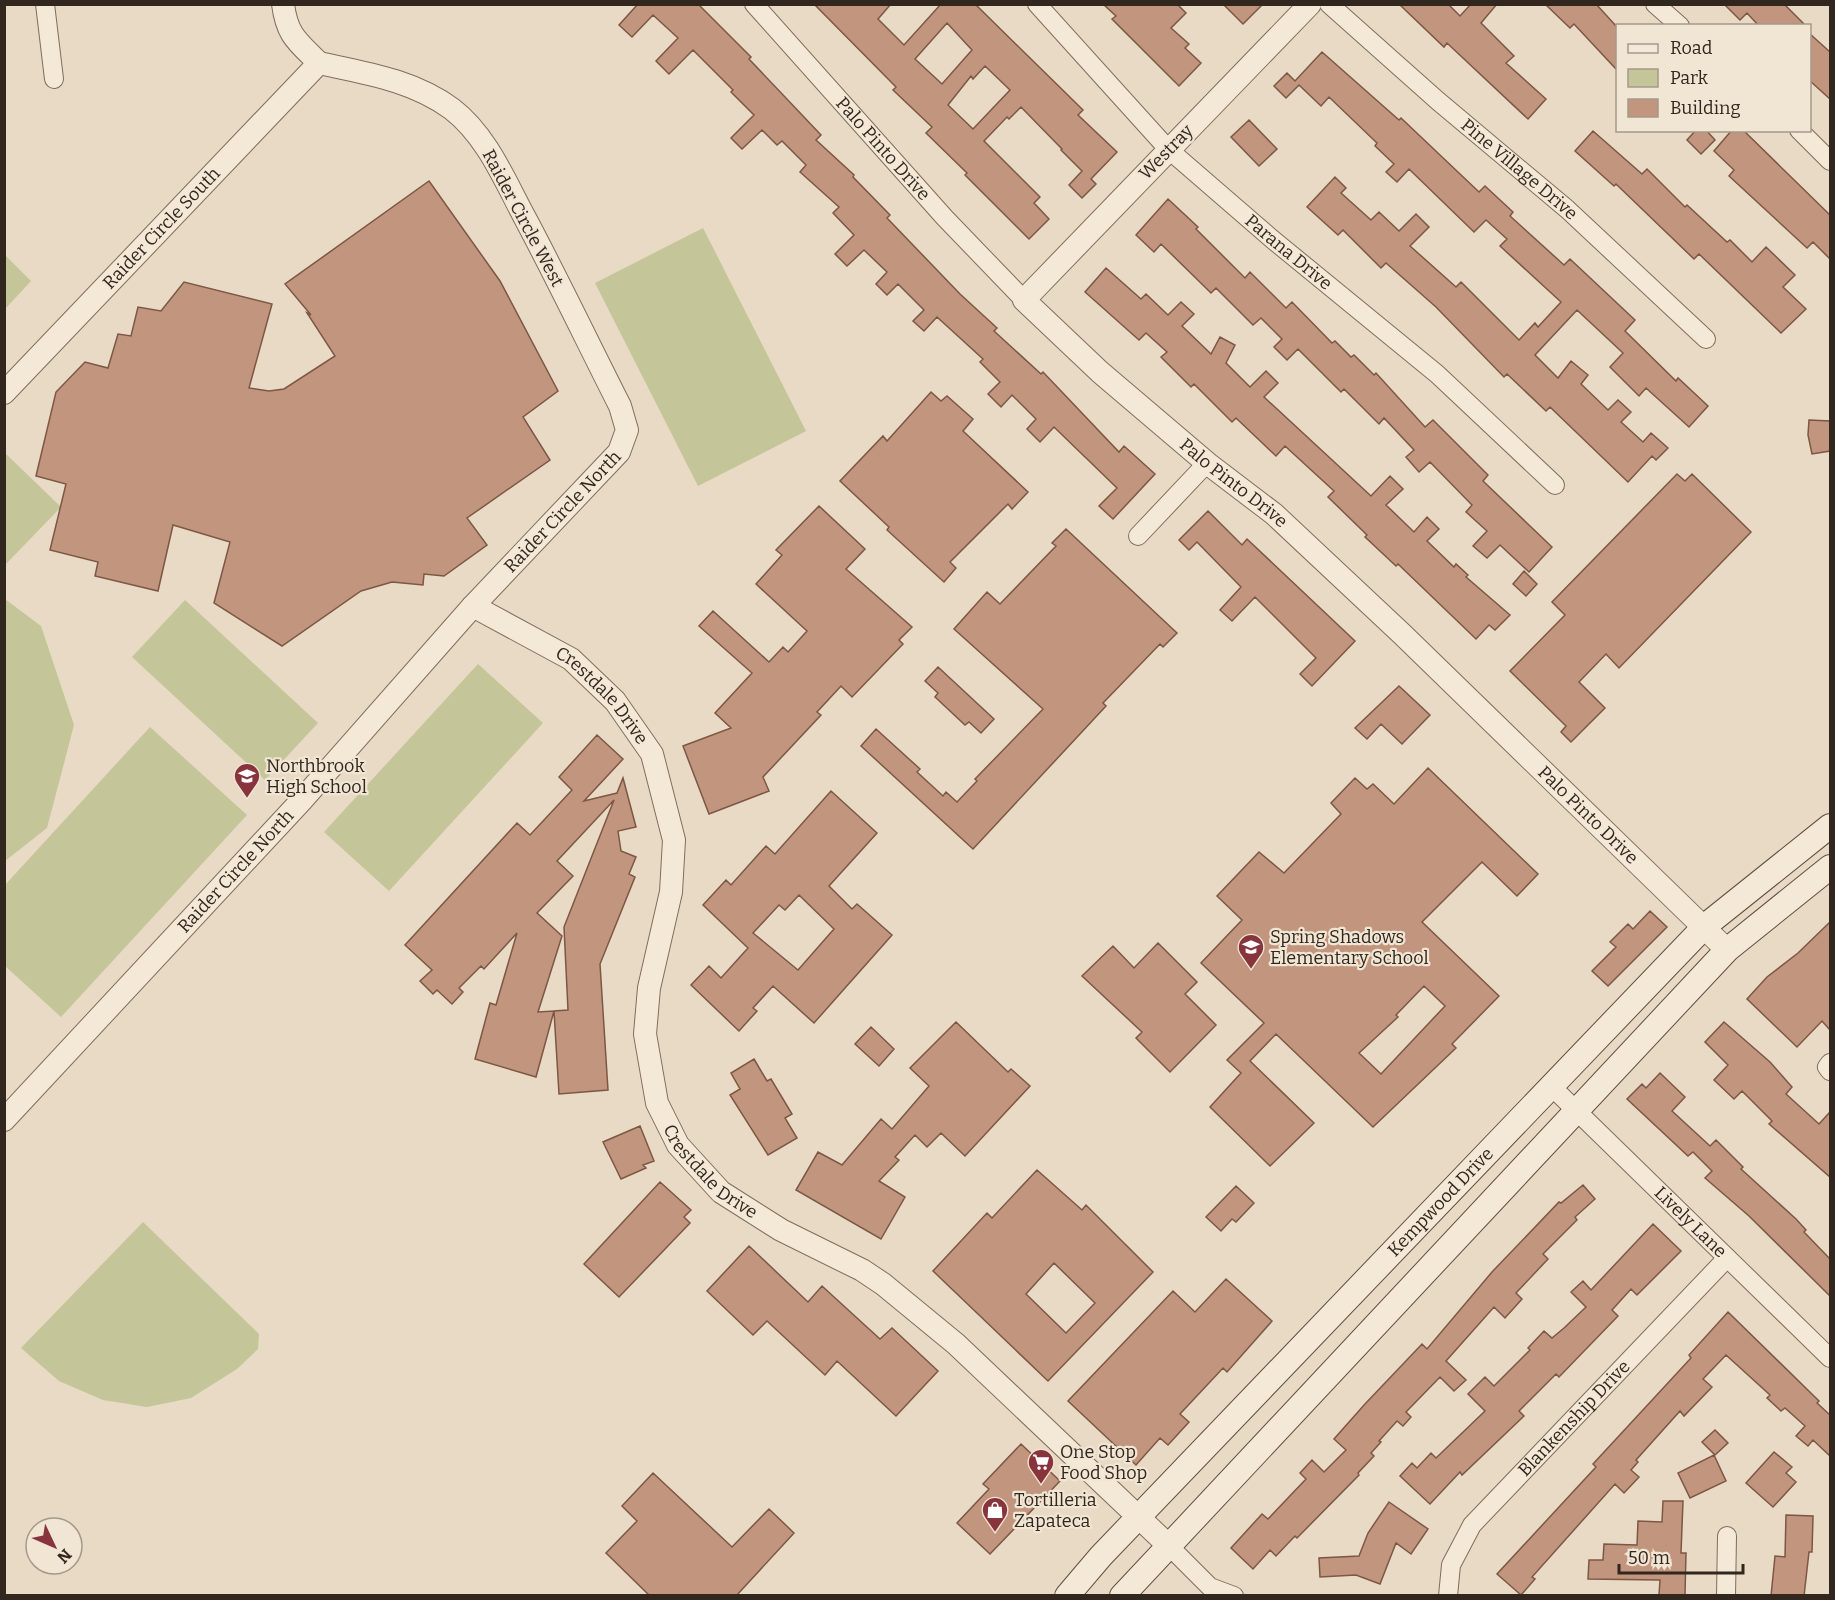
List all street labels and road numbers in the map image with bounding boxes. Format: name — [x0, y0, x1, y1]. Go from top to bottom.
street label: Palo Pinto Drive — [831, 92, 935, 205]
street label: Pine Village Drive — [1456, 114, 1582, 224]
street label: Westray — [1134, 119, 1198, 184]
street label: Raider Circle West — [478, 146, 569, 291]
street label: Raider Circle South — [98, 163, 225, 294]
street label: Parana Drive — [1240, 210, 1337, 295]
street label: Palo Pinto Drive — [1175, 434, 1292, 532]
street label: Raider Circle North — [499, 446, 626, 577]
street label: Crestdale Drive — [552, 642, 653, 748]
street label: Palo Pinto Drive — [1533, 761, 1643, 869]
street label: Raider Circle North — [173, 805, 298, 937]
street label: Crestdale Drive — [658, 1121, 762, 1223]
street label: Kempwood Drive — [1383, 1143, 1498, 1261]
street label: Lively Lane — [1650, 1182, 1731, 1262]
street label: Blankenship Drive — [1513, 1356, 1635, 1481]

